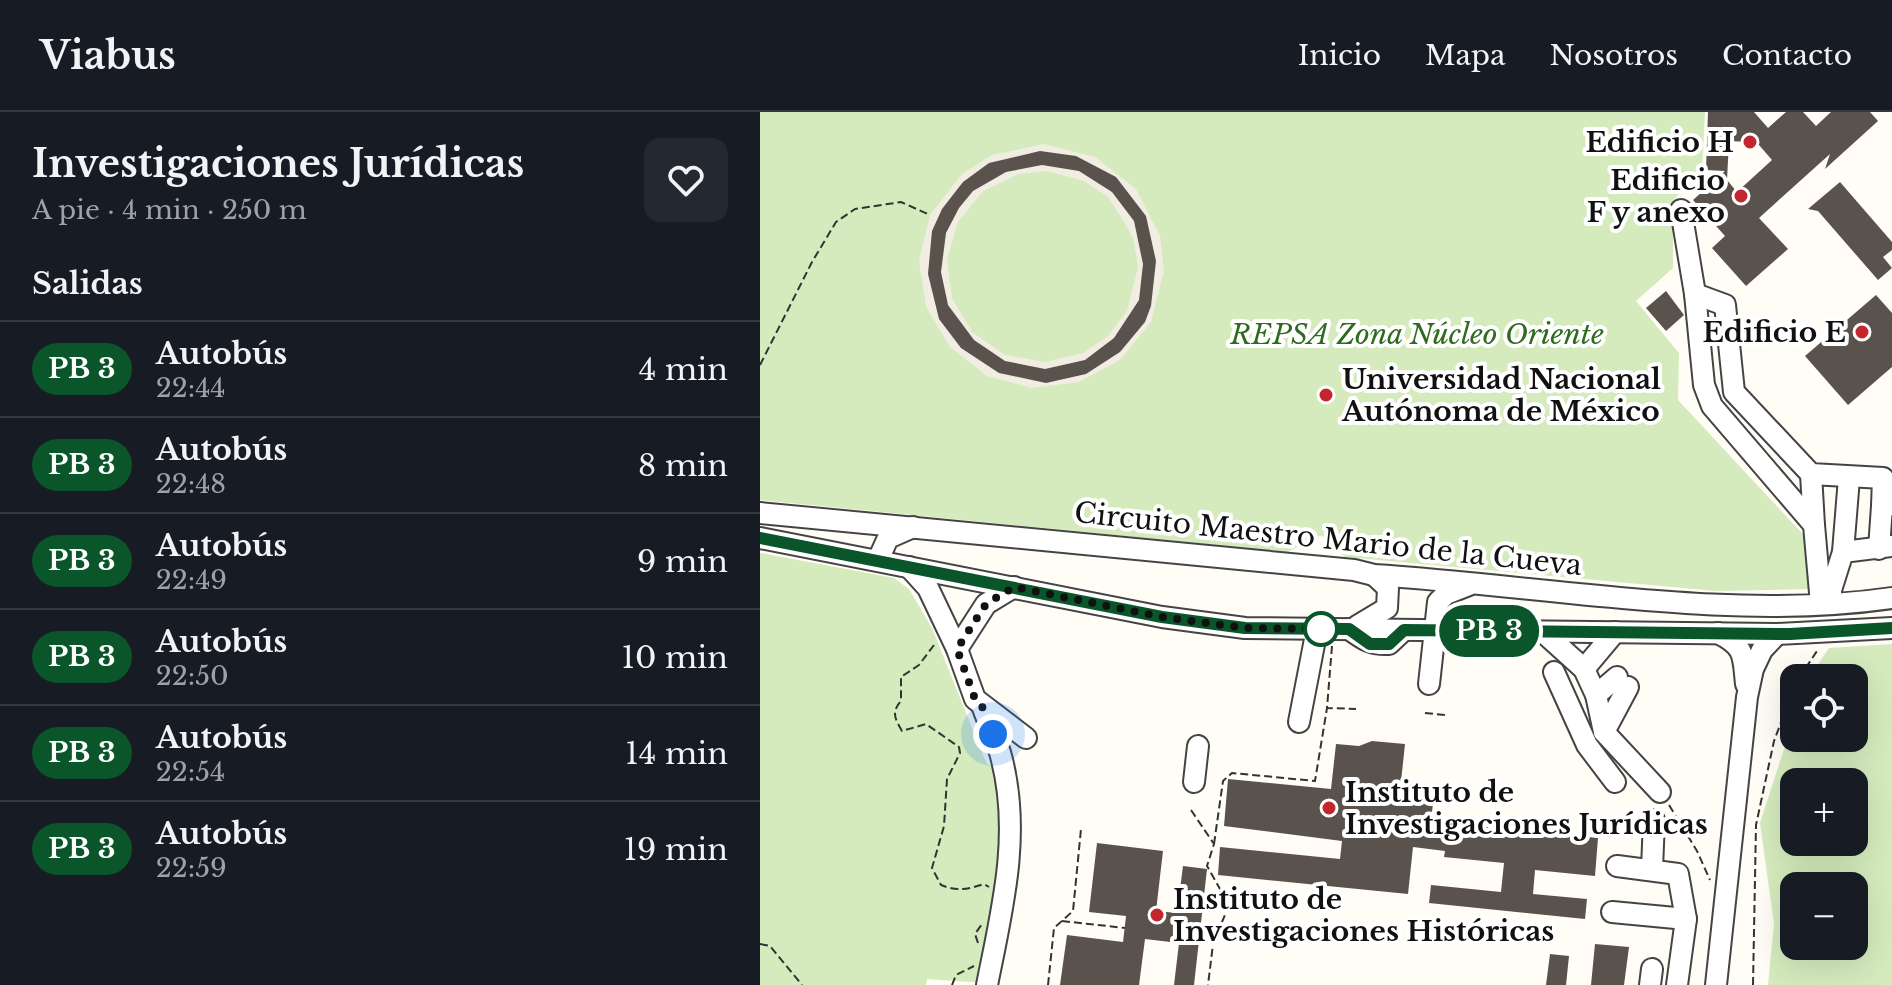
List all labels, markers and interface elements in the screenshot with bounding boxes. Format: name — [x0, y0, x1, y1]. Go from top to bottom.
text: Viabus — [40, 32, 176, 79]
text: Inicio — [1298, 38, 1381, 73]
text: Mapa — [1425, 38, 1506, 73]
text: Nosotros — [1550, 38, 1678, 73]
text: Contacto — [1722, 38, 1852, 73]
place label: Edificio H — [1585, 125, 1734, 160]
marker: Edificio H — [1741, 133, 1759, 151]
button: heart — [644, 138, 728, 222]
text: Investigaciones Jurídicas — [32, 140, 524, 187]
place label: Edificio F y anexo — [1587, 163, 1725, 230]
marker: Edificio F y anexo — [1732, 187, 1750, 205]
text: A pie · 4 min · 250 m — [32, 194, 307, 226]
text: Salidas — [32, 265, 143, 302]
place label: Edificio E — [1702, 315, 1846, 350]
park label: REPSA Zona Núcleo Oriente — [1229, 317, 1604, 352]
marker: Edificio E — [1853, 323, 1871, 341]
text: Autobús — [156, 335, 287, 372]
text: PB 3 — [48, 351, 116, 386]
text: 4 min — [639, 351, 728, 388]
place label: Universidad Nacional Autónoma de México — [1341, 362, 1661, 429]
text: 22:44 — [156, 372, 226, 404]
marker: Universidad Nacional Autónoma de México — [1317, 386, 1335, 404]
text: Autobús — [156, 431, 287, 468]
text: PB 3 — [48, 447, 116, 482]
text: 8 min — [638, 447, 728, 484]
text: 22:48 — [156, 468, 226, 500]
street label: Circuito Maestro Mario de la Cueva — [1073, 495, 1584, 583]
text: Autobús — [156, 527, 287, 564]
text: PB 3 — [48, 543, 116, 578]
text: 9 min — [637, 543, 728, 580]
text: 22:49 — [156, 564, 227, 596]
line badge: PB 3 — [1433, 605, 1545, 657]
unlabelled marker — [1304, 612, 1338, 646]
text: PB 3 — [1455, 613, 1523, 648]
text: Autobús — [156, 623, 287, 660]
text: PB 3 — [48, 639, 116, 674]
text: 10 min — [622, 639, 728, 676]
text: 22:50 — [156, 660, 228, 692]
map controls — [1780, 664, 1868, 960]
button: locate — [1780, 664, 1868, 752]
your location — [973, 714, 1013, 754]
text: Autobús — [156, 719, 287, 756]
text: PB 3 — [48, 735, 116, 770]
text: 14 min — [625, 735, 728, 772]
text: 22:54 — [156, 756, 225, 788]
button: + — [1780, 768, 1868, 856]
place label: Instituto de Investigaciones Jurídicas — [1345, 775, 1708, 842]
marker: Instituto de Investigaciones Jurídicas — [1320, 799, 1338, 817]
text: Autobús — [156, 815, 287, 852]
text: PB 3 — [48, 831, 116, 866]
text: 19 min — [624, 831, 728, 868]
text: 22:59 — [156, 852, 227, 884]
button: − — [1780, 872, 1868, 960]
place label: Instituto de Investigaciones Históricas — [1173, 882, 1554, 949]
marker: Instituto de Investigaciones Históricas — [1148, 906, 1166, 924]

